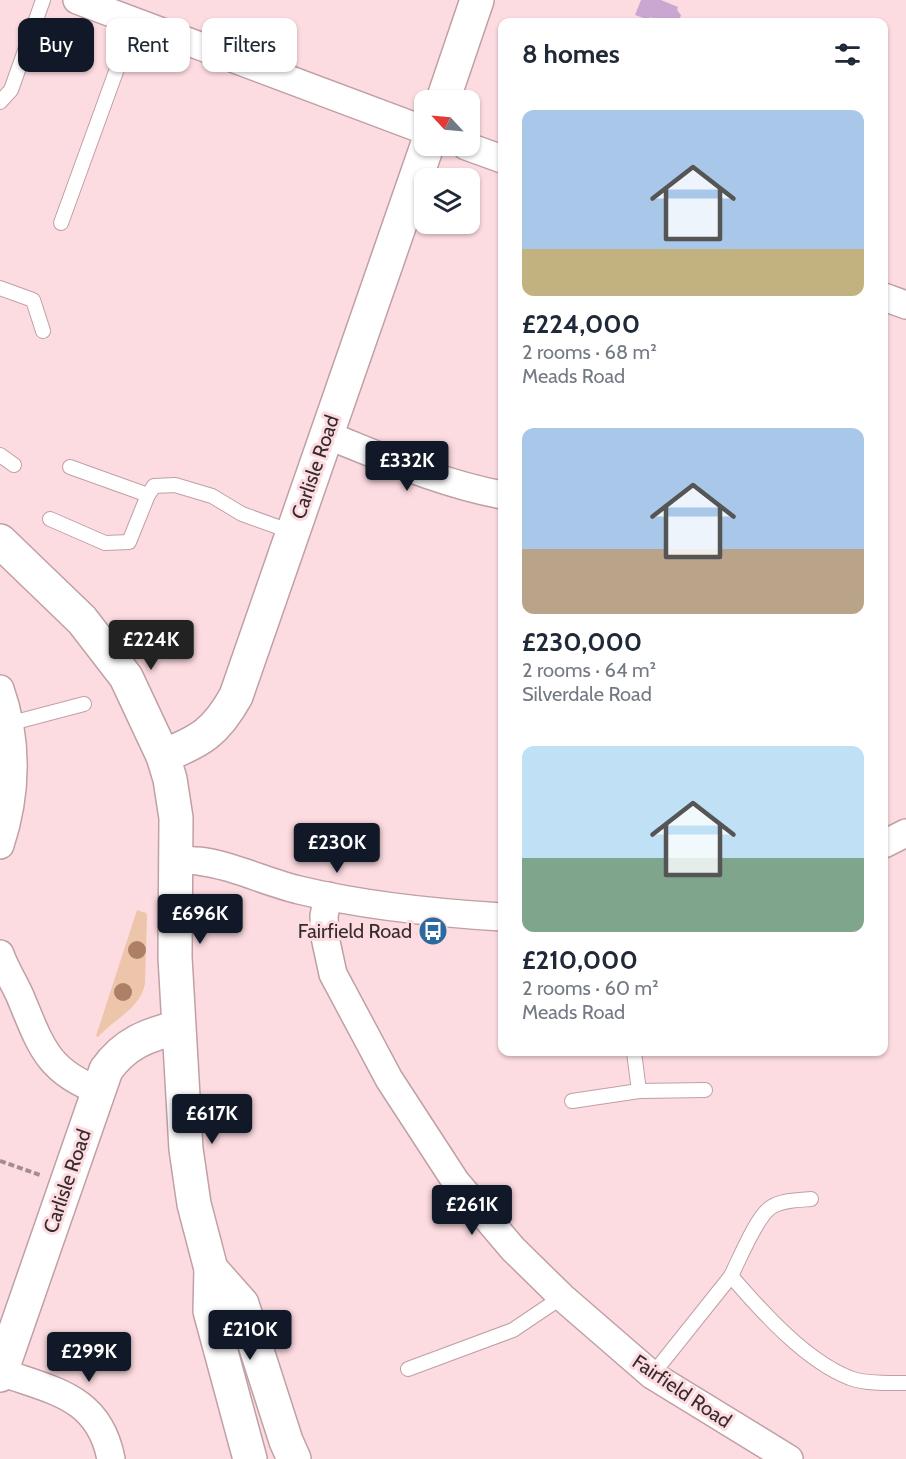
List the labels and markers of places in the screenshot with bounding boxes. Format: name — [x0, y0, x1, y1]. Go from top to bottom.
pin: £332K — [365, 441, 449, 492]
pin: £224K — [109, 620, 193, 671]
pin: £230K — [295, 823, 379, 874]
pin: £696K — [158, 894, 242, 945]
bus stop icon: Fairfield Road — [417, 915, 449, 947]
place label: Fairfield Road — [298, 919, 412, 943]
pin: £617K — [170, 1094, 254, 1145]
pin: £261K — [430, 1185, 514, 1236]
pin: £210K — [208, 1310, 292, 1361]
pin: £299K — [47, 1332, 131, 1383]

